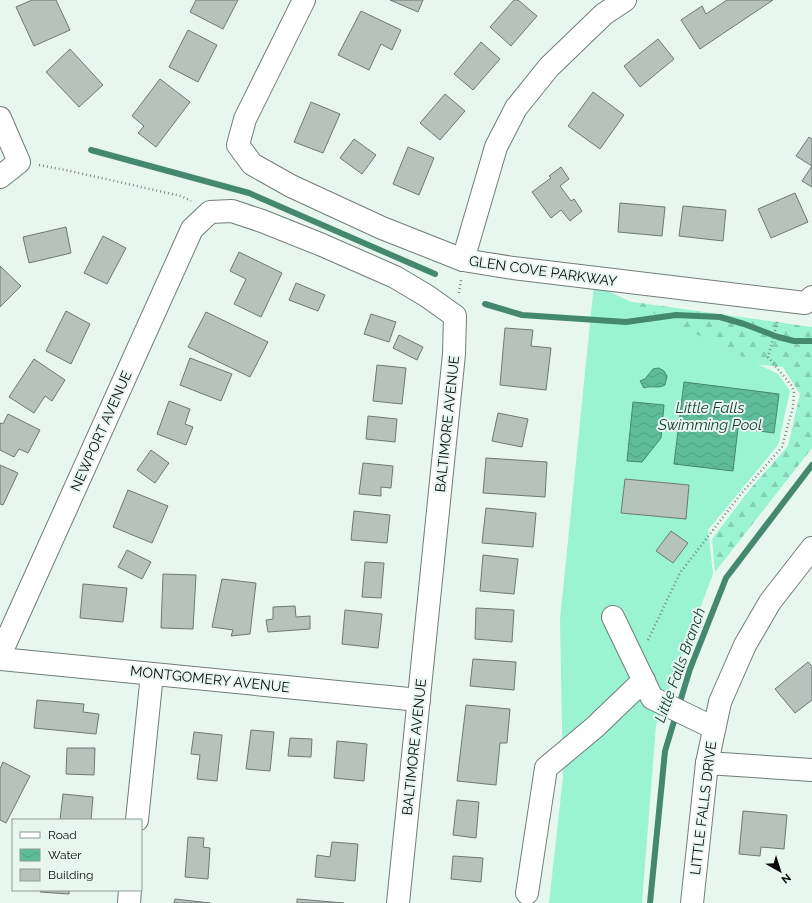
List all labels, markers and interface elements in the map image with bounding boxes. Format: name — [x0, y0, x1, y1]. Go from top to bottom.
street label: GLEN COVE PARKWAY — [468, 253, 618, 289]
street label: BALTIMORE AVENUE — [432, 355, 462, 493]
street label: NEWPORT AVENUE — [67, 368, 135, 494]
water label: Little Falls Swimming Pool — [657, 399, 762, 434]
water label: Little Falls Branch — [651, 605, 709, 725]
street label: MONTGOMERY AVENUE — [130, 663, 290, 695]
street label: BALTIMORE AVENUE — [399, 678, 429, 816]
street label: LITTLE FALLS DRIVE — [687, 740, 719, 876]
legend — [12, 819, 142, 891]
text: Road — [48, 828, 77, 842]
text: Water — [48, 848, 82, 862]
north arrow — [760, 851, 800, 891]
text: Building — [48, 868, 94, 882]
text: N — [779, 871, 793, 886]

